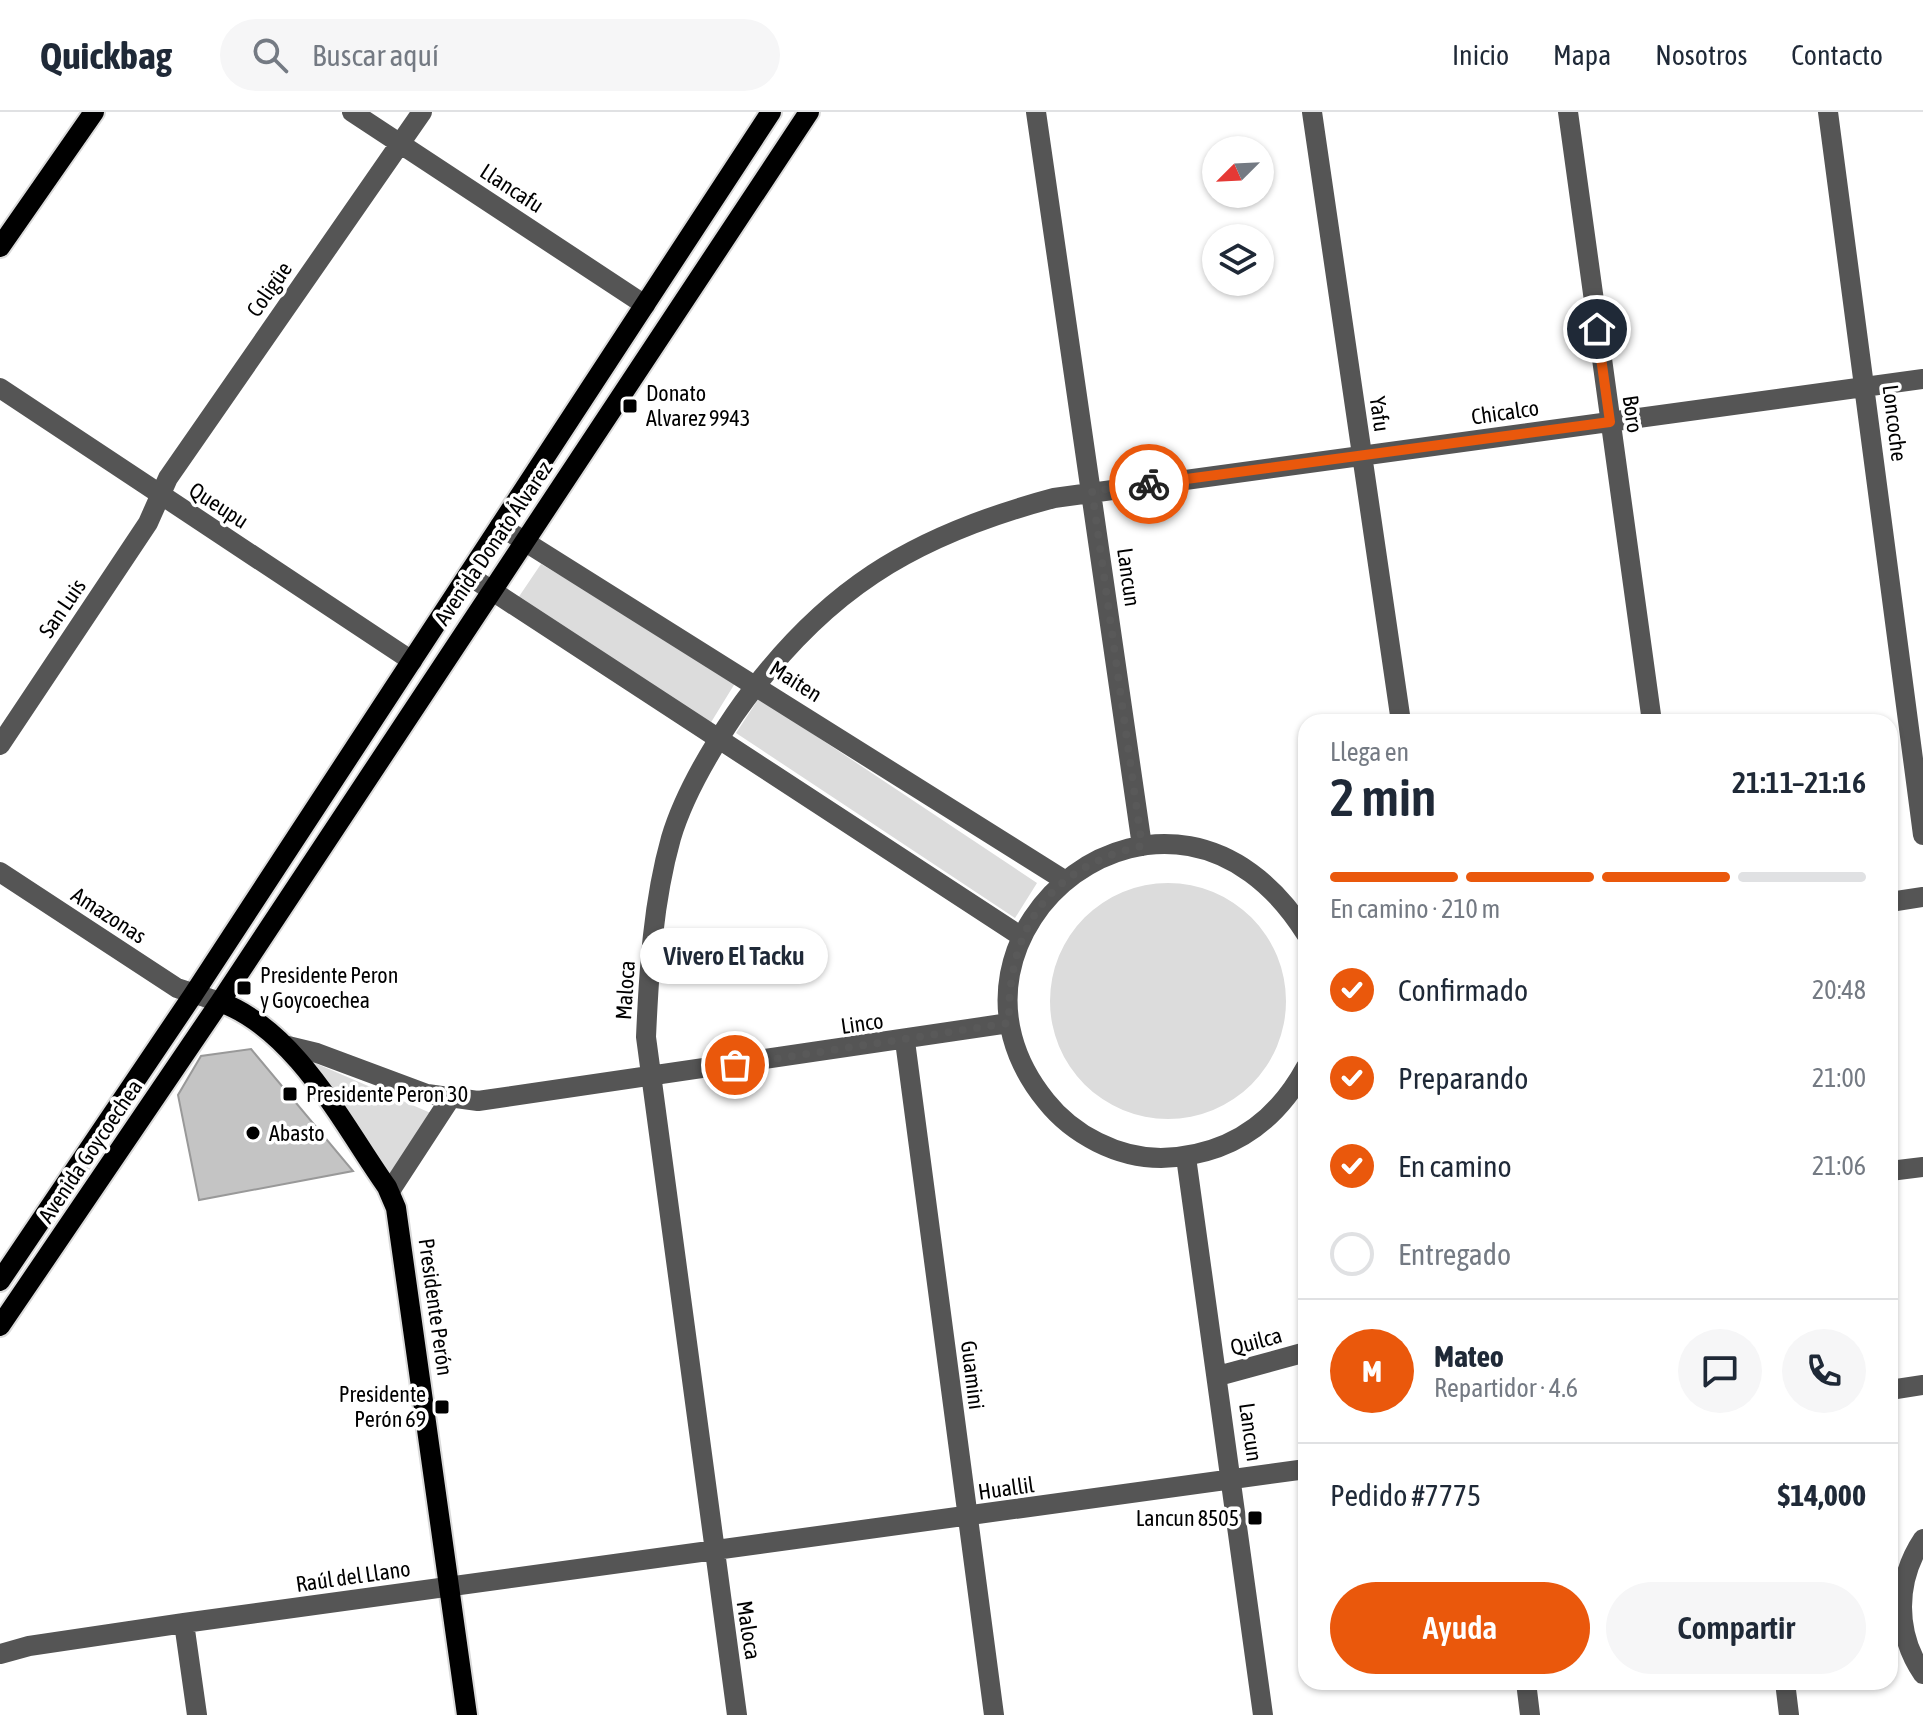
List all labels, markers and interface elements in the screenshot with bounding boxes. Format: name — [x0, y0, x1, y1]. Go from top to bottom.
search box — [220, 19, 780, 91]
icon: search — [248, 33, 292, 77]
text: Quickbag — [40, 34, 172, 77]
text: Buscar aquí — [312, 38, 439, 72]
text: Inicio — [1452, 39, 1509, 71]
text: Mapa — [1553, 39, 1611, 71]
text: Nosotros — [1655, 39, 1747, 71]
text: Contacto — [1791, 39, 1883, 71]
north arrow — [1202, 136, 1274, 208]
map controls — [1202, 136, 1274, 296]
street label: Llancafu — [475, 158, 549, 218]
button: layers — [1202, 224, 1274, 296]
street label: Coligüe — [241, 256, 297, 322]
pin — [1563, 295, 1631, 363]
icon: home — [1575, 307, 1619, 351]
place label: Donato Alvarez 9943 — [646, 380, 750, 431]
street label: Loncoche — [1877, 383, 1913, 463]
street label: Chicalco — [1469, 394, 1541, 430]
street label: Boro — [1618, 394, 1648, 434]
street label: Yafu — [1365, 395, 1395, 433]
marker: Donato Alvarez 9943 — [621, 397, 639, 415]
courier — [1109, 444, 1189, 524]
street label: Avenida Donato Álvarez — [429, 456, 557, 630]
icon: bike — [1127, 462, 1171, 506]
street label: Queupu — [185, 476, 253, 534]
street label: Lancun — [1112, 546, 1146, 608]
street label: San Luis — [33, 574, 91, 642]
street label: Maiten — [765, 655, 827, 707]
text: Llega en — [1330, 737, 1409, 767]
text: 21:11–21:16 — [1732, 765, 1866, 799]
text: 2 min — [1330, 767, 1436, 827]
street label: Amazonas — [67, 881, 151, 949]
text: En camino · 210 m — [1330, 894, 1500, 924]
callout: Vivero El Tacku — [641, 929, 829, 985]
text: Vivero El Tacku — [663, 941, 805, 971]
street label: Maloca — [610, 960, 640, 1020]
place label: Presidente Peron y Goycoechea — [260, 962, 398, 1013]
icon: check — [1330, 968, 1374, 1012]
text: Confirmado — [1398, 973, 1528, 1007]
text: 20:48 — [1812, 975, 1866, 1005]
marker: Presidente Peron y Goycoechea — [235, 979, 253, 997]
street label: Linco — [839, 1007, 885, 1039]
pin — [701, 1031, 769, 1099]
icon: bag — [713, 1043, 757, 1087]
icon: check — [1330, 1056, 1374, 1100]
text: Preparando — [1398, 1061, 1528, 1095]
text: 21:00 — [1812, 1063, 1866, 1093]
street label: Avenida Goycoechea — [33, 1074, 147, 1228]
place label: Presidente Peron 30 — [306, 1081, 468, 1107]
marker: Presidente Peron 30 — [281, 1085, 299, 1103]
place label: Abasto — [269, 1120, 325, 1146]
marker: Abasto — [244, 1124, 262, 1142]
icon: check — [1330, 1144, 1374, 1188]
text: En camino — [1398, 1149, 1512, 1183]
text: 21:06 — [1812, 1151, 1866, 1181]
street label: Presidente Perón — [413, 1237, 459, 1377]
text: Entregado — [1398, 1237, 1511, 1271]
street label: Quilca — [1227, 1322, 1285, 1360]
button: chat — [1678, 1329, 1762, 1413]
button: phone — [1782, 1329, 1866, 1413]
street label: Guamini — [956, 1339, 990, 1411]
text: Mateo — [1434, 1339, 1504, 1373]
text: M — [1362, 1354, 1382, 1388]
text: Repartidor · 4.6 — [1434, 1373, 1578, 1403]
place label: Presidente Perón 69 — [339, 1381, 426, 1432]
marker: Presidente Perón 69 — [433, 1398, 451, 1416]
street label: Lancun — [1234, 1401, 1268, 1463]
street label: Huallil — [976, 1471, 1036, 1505]
text: Pedido #7775 — [1330, 1478, 1481, 1512]
text: $14,000 — [1778, 1478, 1866, 1512]
place label: Lancun 8505 — [1136, 1505, 1239, 1531]
marker: Lancun 8505 — [1246, 1509, 1264, 1527]
street label: Raúl del Llano — [294, 1555, 412, 1597]
button: Ayuda — [1330, 1582, 1590, 1674]
button: Compartir — [1606, 1582, 1866, 1674]
street label: Maloca — [732, 1599, 766, 1661]

